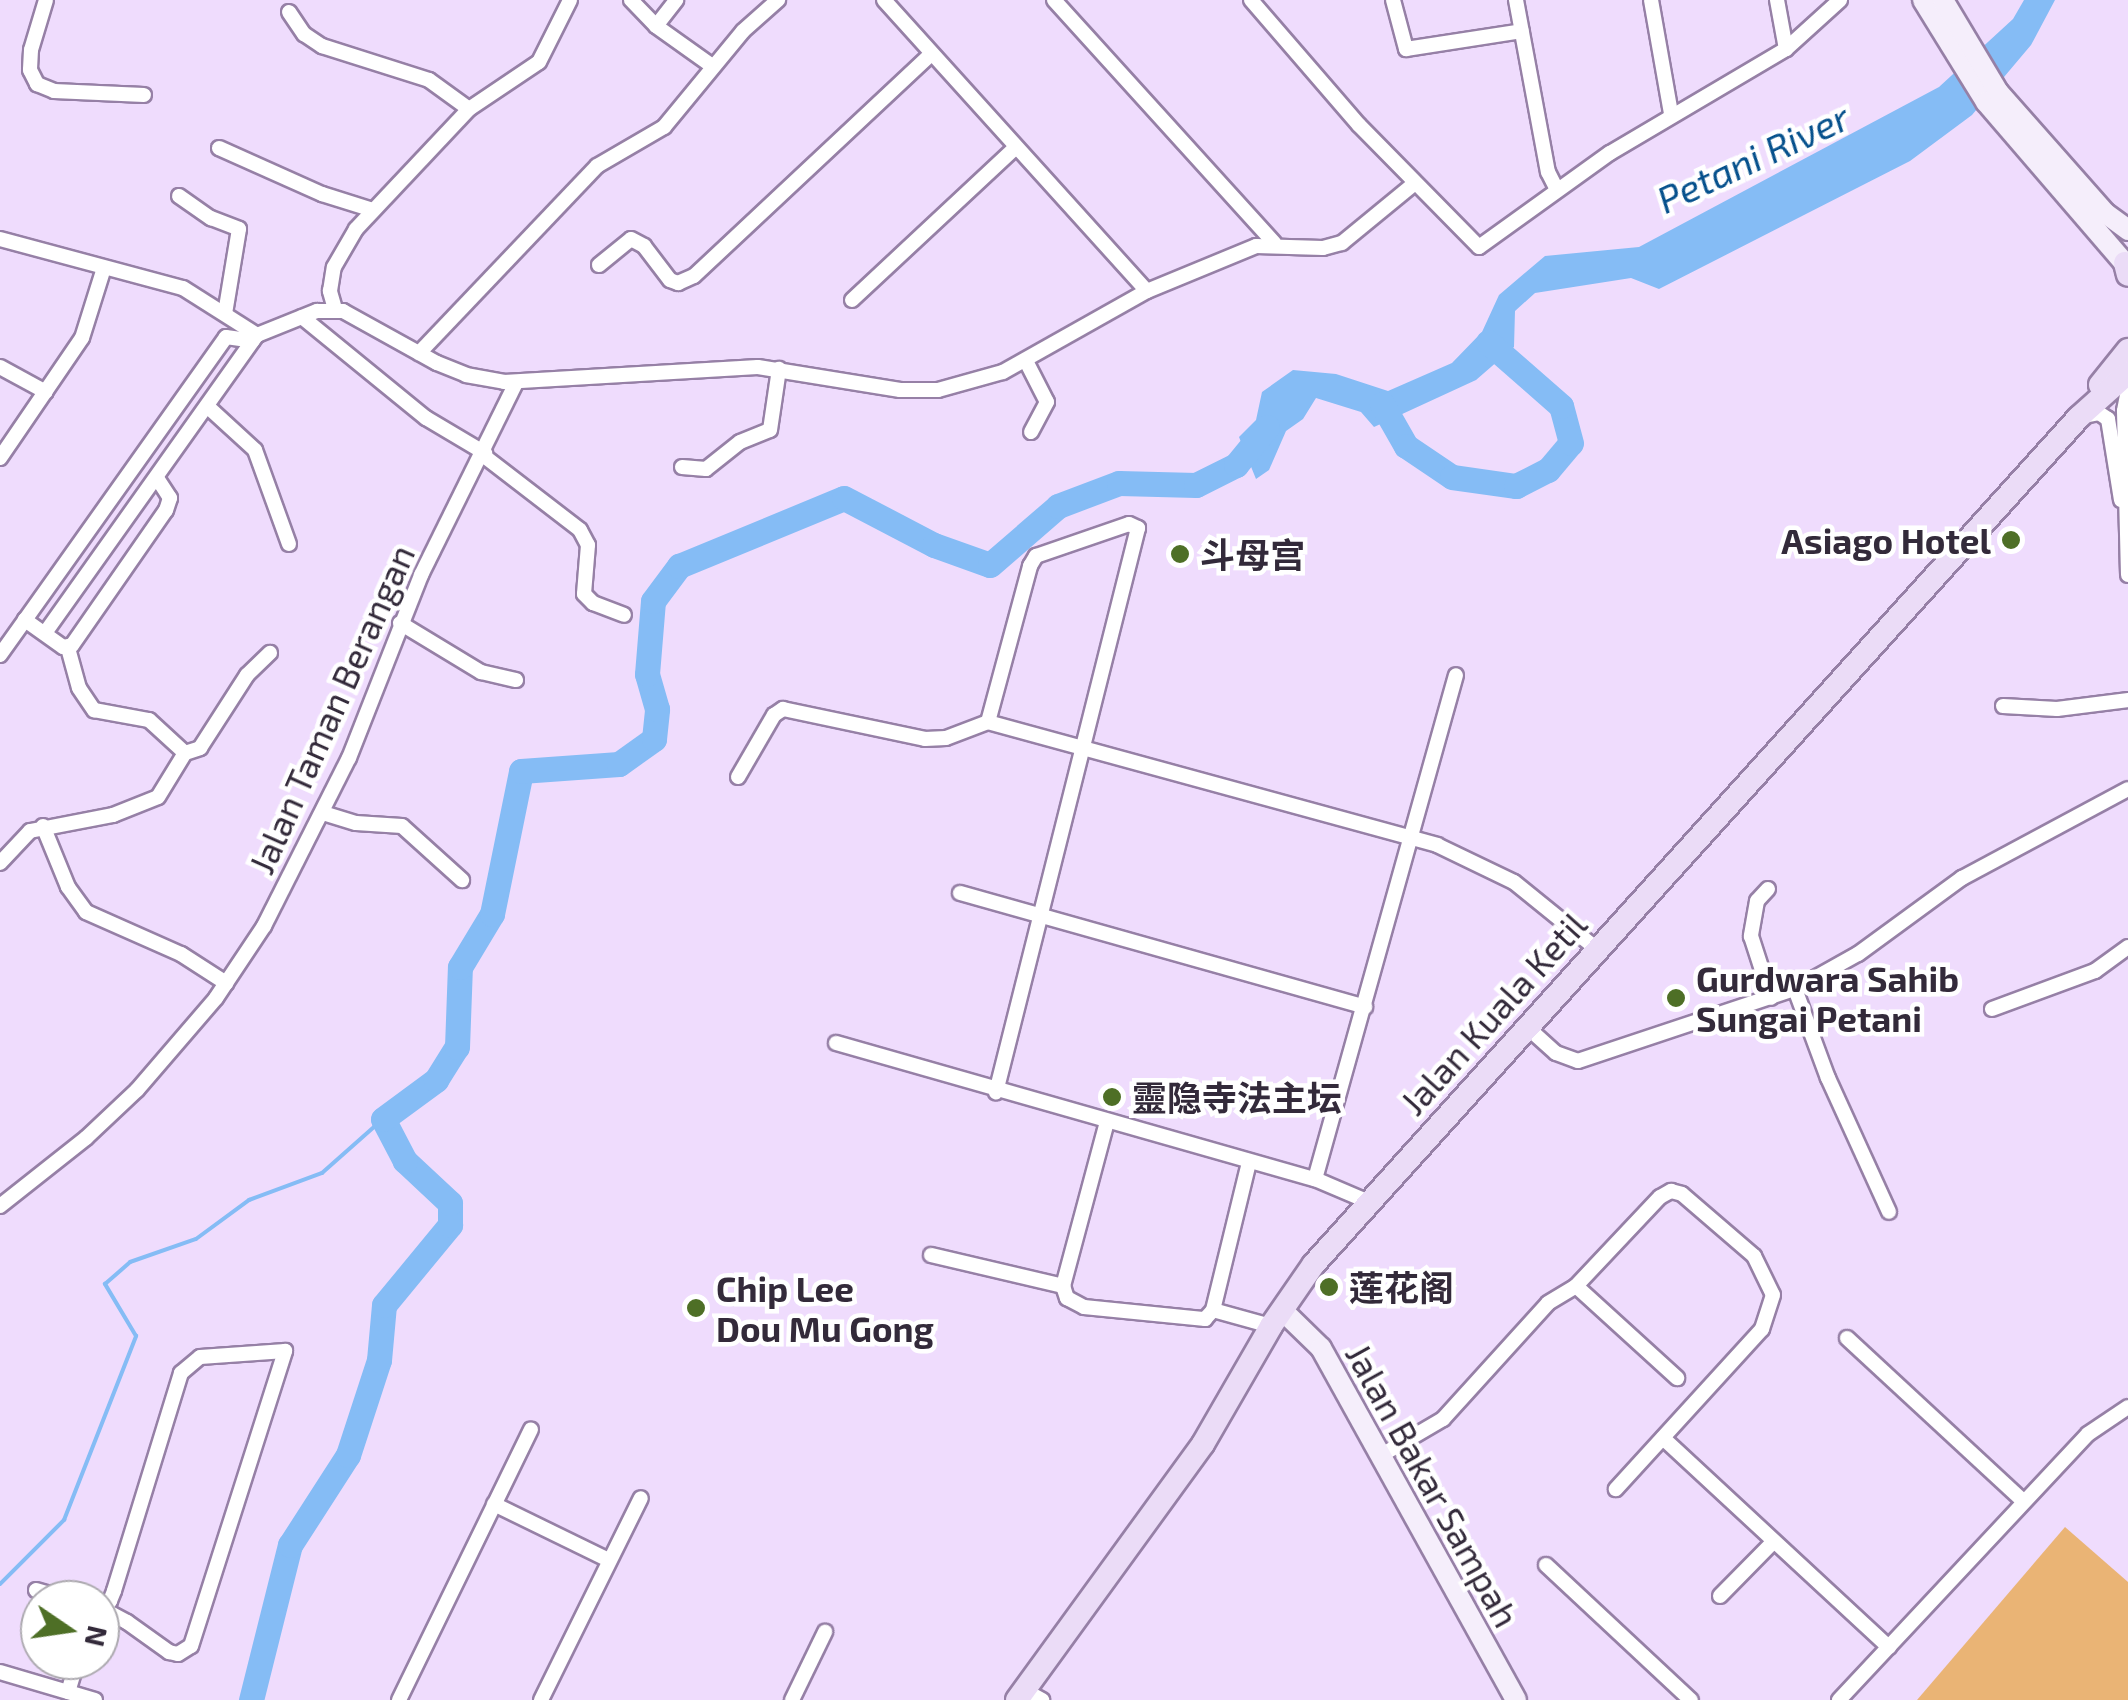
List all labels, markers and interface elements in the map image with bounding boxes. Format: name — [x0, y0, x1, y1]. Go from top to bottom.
water label: Petani River — [1649, 94, 1857, 222]
place label: Asiago Hotel — [1781, 519, 1991, 561]
marker: Asiago Hotel — [2000, 529, 2022, 551]
place label: 斗母宫 — [1200, 533, 1305, 575]
street label: Jalan Taman Berangan — [239, 538, 423, 880]
marker: 斗母宫 — [1169, 543, 1191, 565]
street label: Jalan Kuala Ketil — [1391, 903, 1595, 1123]
place label: Gurdwara Sahib Sungai Petani — [1696, 957, 1959, 1039]
marker: Gurdwara Sahib Sungai Petani — [1665, 987, 1687, 1009]
place label: 靈隐寺法主坛 — [1132, 1076, 1342, 1118]
marker: 靈隐寺法主坛 — [1101, 1086, 1123, 1108]
place label: 莲花阁 — [1349, 1266, 1454, 1308]
place label: Chip Lee Dou Mu Gong — [716, 1267, 934, 1349]
marker: 莲花阁 — [1318, 1276, 1340, 1298]
marker: Chip Lee Dou Mu Gong — [685, 1297, 707, 1319]
street label: Jalan Bakar Sampah — [1338, 1336, 1528, 1634]
north arrow — [20, 1580, 120, 1680]
text: N — [78, 1623, 116, 1650]

